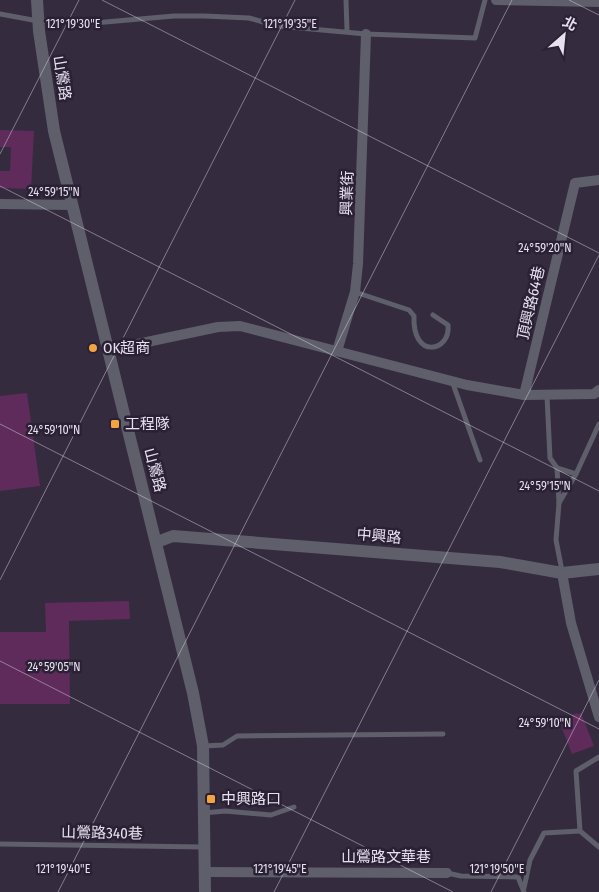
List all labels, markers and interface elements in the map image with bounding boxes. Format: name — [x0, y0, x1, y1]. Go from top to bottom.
north arrow — [539, 10, 589, 60]
text: 北 — [560, 13, 580, 35]
text: 121°19'30"E — [46, 17, 101, 31]
text: 121°19'35"E — [263, 17, 317, 31]
street label: 山鶯路 — [50, 54, 74, 102]
street label: 興業街 — [337, 170, 357, 216]
text: 24°59'15"N — [28, 185, 80, 199]
text: 24°59'20"N — [518, 241, 572, 255]
street label: 頂興路64巷 — [514, 265, 548, 341]
place label: OK超商 — [103, 339, 150, 357]
marker: OK超商 — [87, 342, 99, 354]
place label: 工程隊 — [125, 415, 170, 433]
marker: 工程隊 — [109, 418, 121, 430]
text: 24°59'10"N — [28, 423, 80, 437]
street label: 山鶯路 — [140, 446, 170, 494]
text: 24°59'15"N — [519, 479, 571, 493]
street label: 中興路 — [356, 525, 402, 547]
text: 24°59'05"N — [27, 660, 81, 674]
text: 24°59'10"N — [519, 716, 571, 730]
place label: 中興路口 — [221, 790, 281, 808]
marker: 中興路口 — [205, 793, 217, 805]
street label: 山鶯路340巷 — [61, 823, 143, 843]
street label: 山鶯路文華巷 — [341, 848, 431, 866]
text: 121°19'40"E — [36, 862, 91, 876]
text: 121°19'45"E — [253, 862, 307, 876]
text: 121°19'50"E — [470, 862, 525, 876]

